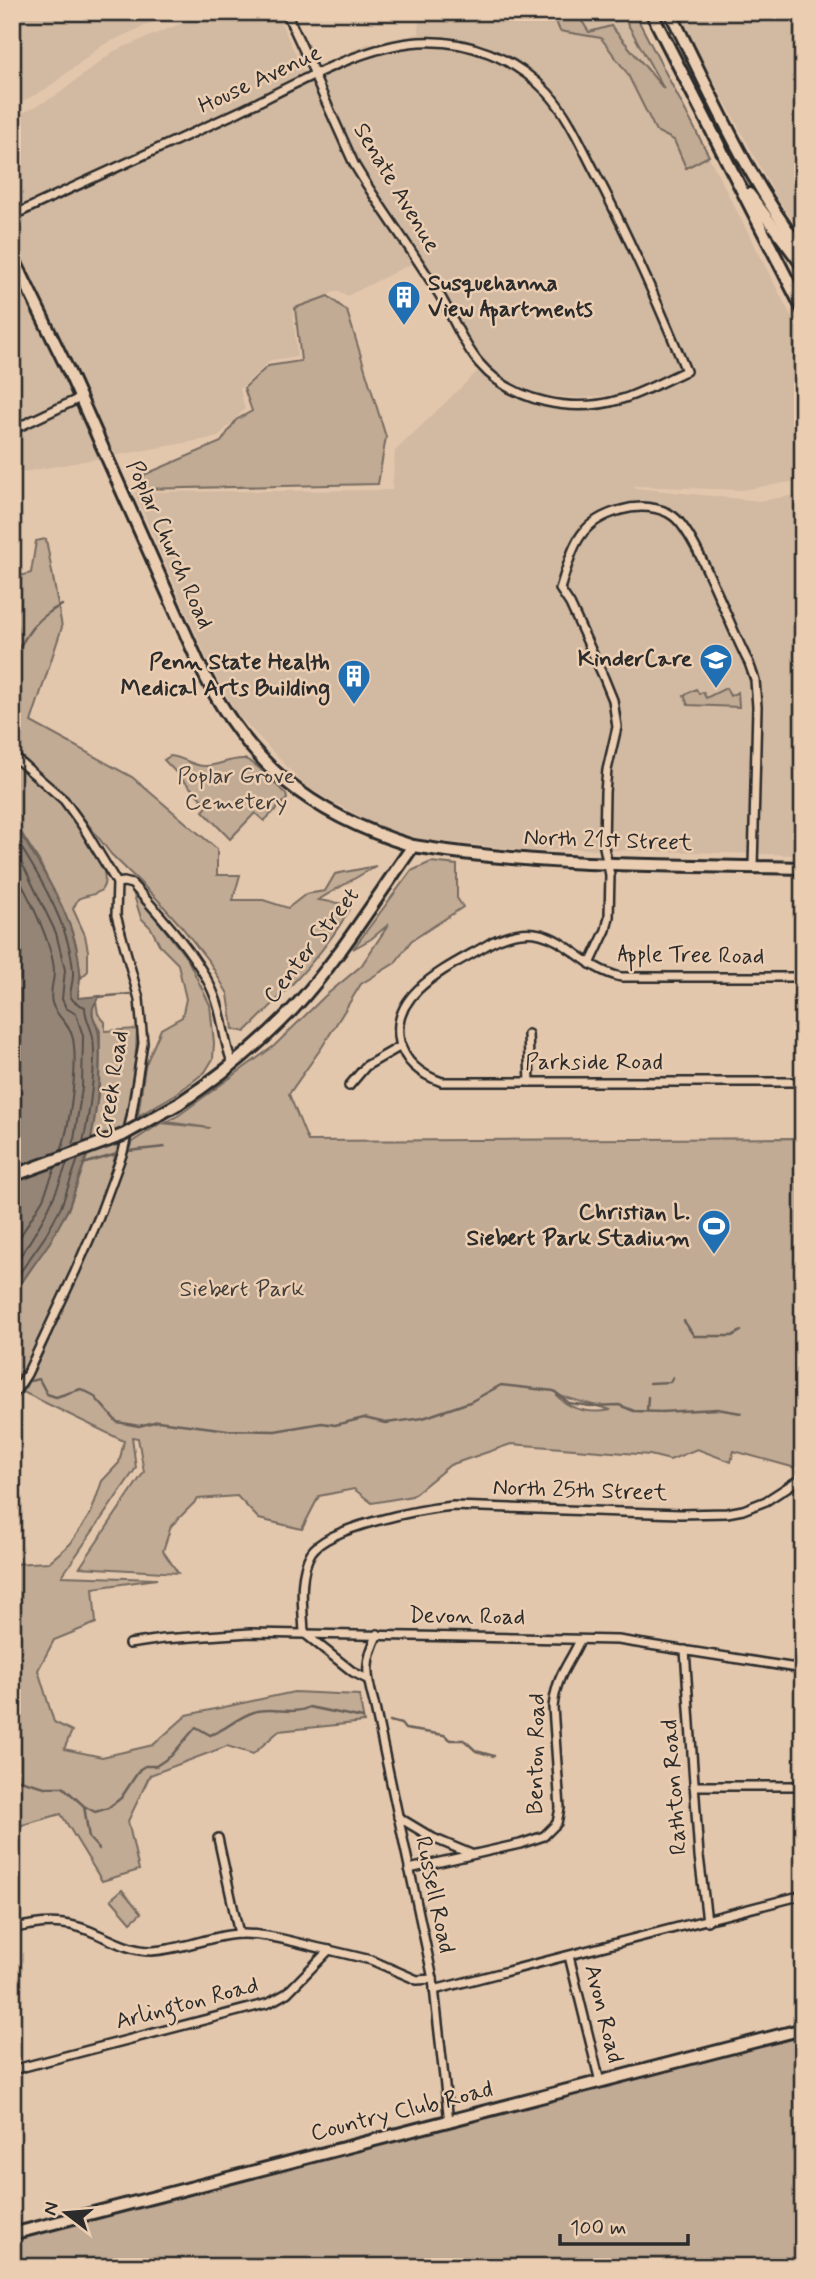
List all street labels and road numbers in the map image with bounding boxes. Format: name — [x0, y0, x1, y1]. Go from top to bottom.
street label: House Avenue — [194, 38, 326, 122]
street label: Senate Avenue — [346, 118, 446, 258]
street label: Poplar Church Road — [118, 456, 220, 634]
street label: North 21st Street — [523, 823, 693, 859]
street label: Center Street — [257, 882, 367, 1010]
street label: Apple Tree Road — [617, 940, 765, 973]
street label: Creek Road — [90, 1029, 136, 1141]
street label: Parkside Road — [525, 1048, 663, 1078]
street label: North 25th Street — [492, 1473, 668, 1509]
street label: Devon Road — [408, 1601, 526, 1633]
street label: Benton Road — [521, 1693, 553, 1815]
street label: Rathton Road — [655, 1718, 695, 1856]
street label: Russell Road — [407, 1834, 461, 1956]
street label: Avon Road — [576, 1962, 630, 2066]
street label: Arlington Road — [112, 1971, 262, 2039]
street label: Country Club Road — [308, 2075, 496, 2149]

